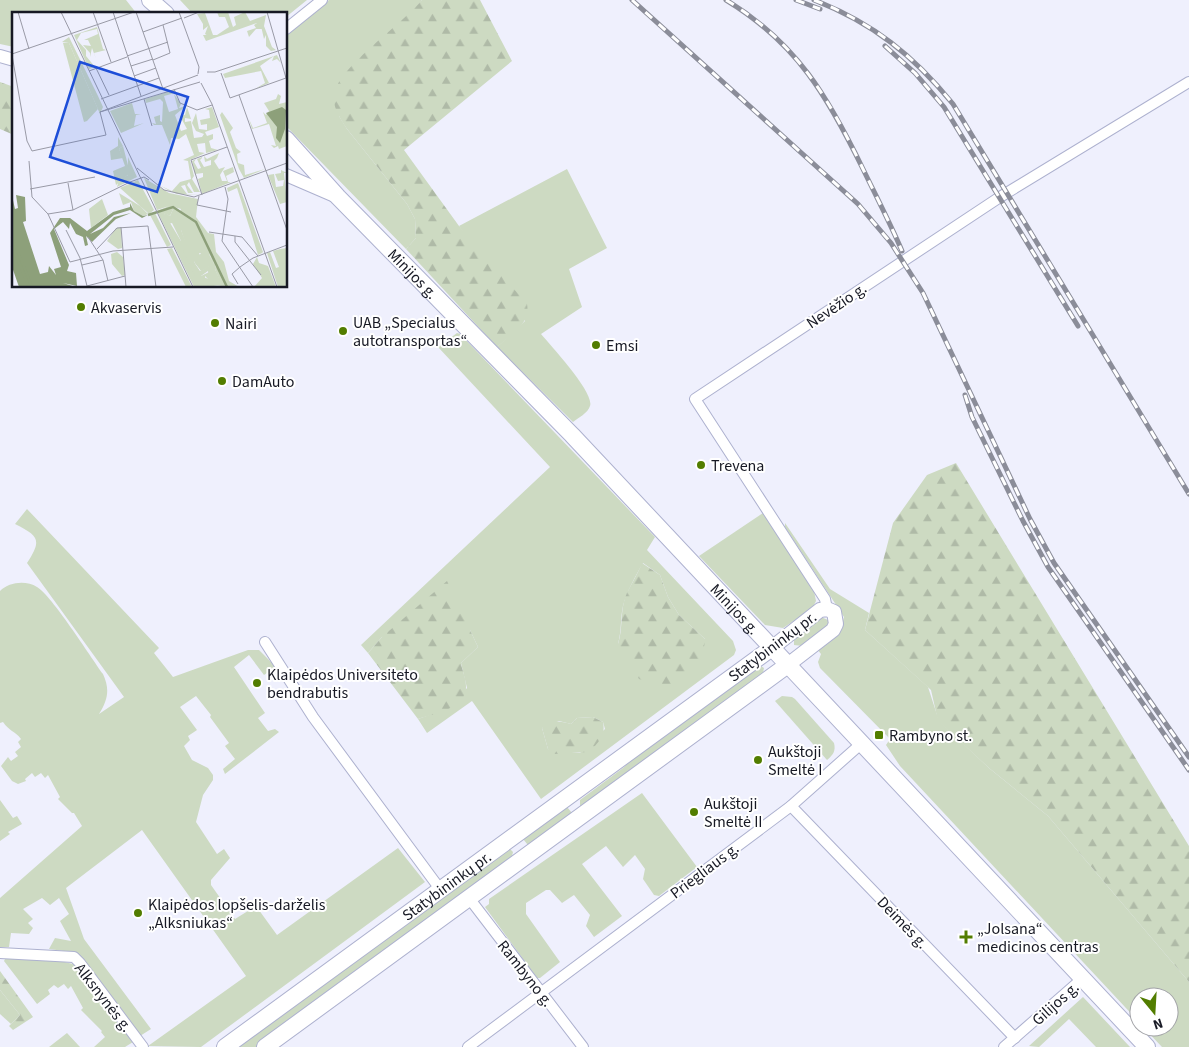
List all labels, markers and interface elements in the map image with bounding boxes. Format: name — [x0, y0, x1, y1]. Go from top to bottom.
inset map — [12, 12, 288, 288]
street label: Minijos g. — [382, 244, 442, 304]
street label: Nevėžio g. — [802, 278, 871, 334]
place label: Akvaservis — [91, 297, 162, 319]
marker: Akvaservis — [75, 301, 87, 313]
place label: UAB „Specialus autotransportas“ — [353, 312, 467, 352]
place label: Nairi — [225, 313, 257, 335]
marker: Nairi — [209, 317, 221, 329]
marker: UAB „Specialus autotransportas“ — [337, 325, 349, 337]
place label: Emsi — [606, 335, 638, 357]
marker: Emsi — [590, 339, 602, 351]
place label: DamAuto — [232, 371, 294, 393]
marker: DamAuto — [216, 375, 228, 387]
place label: Trevena — [711, 455, 764, 477]
marker: Trevena — [695, 459, 707, 471]
street label: Minijos g. — [705, 579, 764, 640]
street label: Statybininkų pr. — [724, 606, 821, 687]
place label: Klaipėdos Universiteto bendrabutis — [267, 664, 418, 704]
marker: Klaipėdos Universiteto bendrabutis — [251, 677, 263, 689]
place label: Rambyno st. — [889, 725, 972, 747]
marker: Rambyno st. — [873, 729, 885, 741]
place label: Aukštoji Smeltė I — [768, 741, 822, 781]
marker: Aukštoji Smeltė I — [752, 754, 764, 766]
place label: Aukštoji Smeltė II — [704, 793, 763, 833]
marker: Aukštoji Smeltė II — [688, 806, 700, 818]
street label: Priegliaus g. — [666, 838, 744, 904]
street label: Statybininkų pr. — [398, 846, 496, 926]
street label: Deimės g. — [872, 892, 933, 954]
place label: Klaipėdos lopšelis-darželis „Alksniukas“ — [148, 894, 326, 934]
marker: Klaipėdos lopšelis-darželis „Alksniukas“ — [132, 907, 144, 919]
place label: „Jolsana“ medicinos centras — [977, 918, 1099, 958]
marker: „Jolsana“ medicinos centras — [959, 930, 973, 944]
street label: Rambyno g. — [492, 936, 558, 1012]
street label: Alksnynės g. — [69, 958, 137, 1037]
street label: Gilijos g. — [1027, 977, 1084, 1031]
north arrow — [1129, 987, 1179, 1037]
text: N — [1150, 1012, 1165, 1034]

